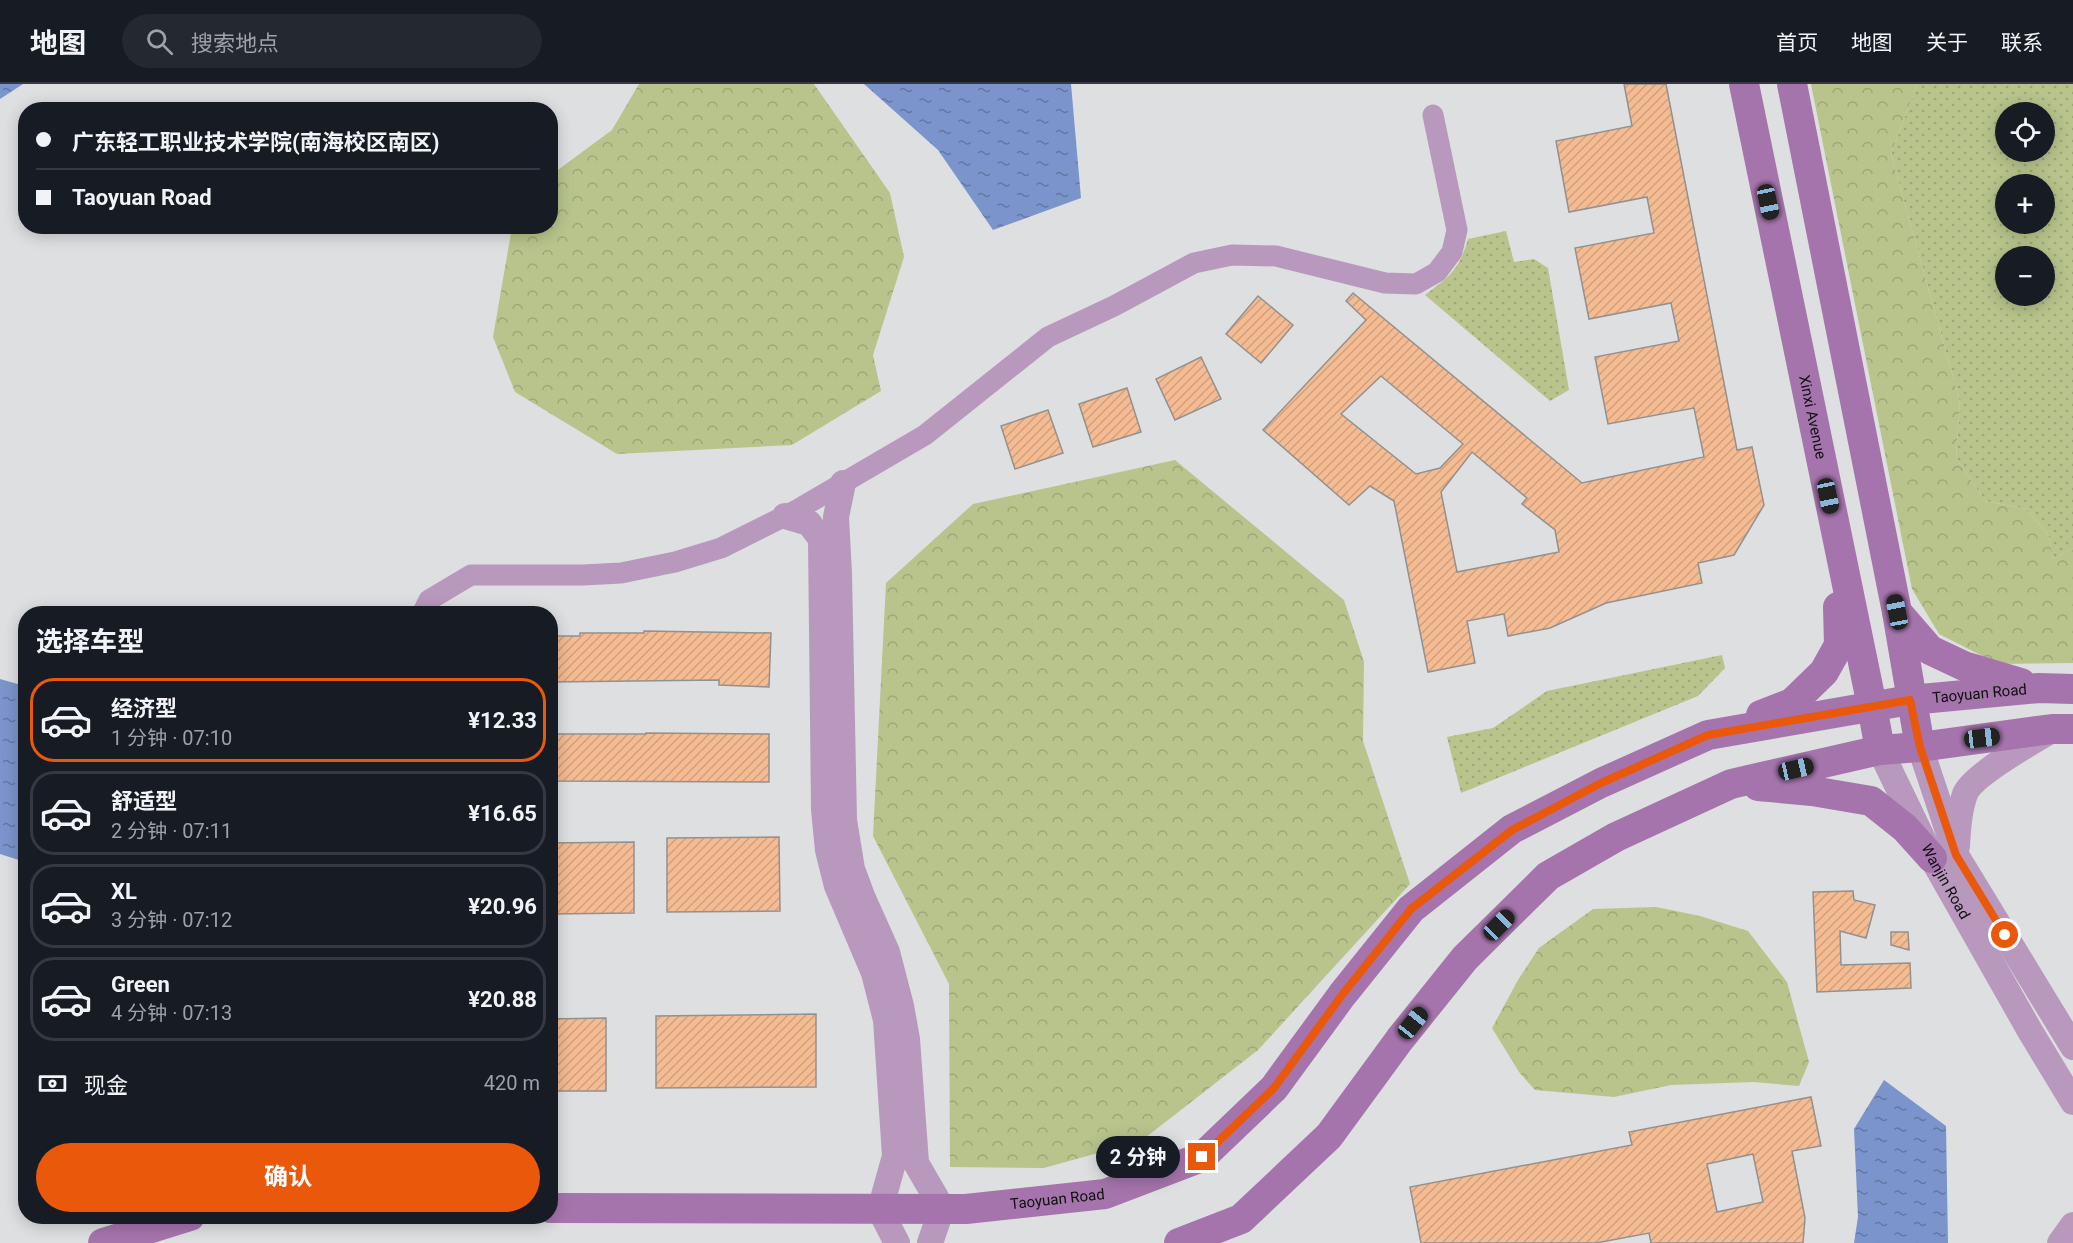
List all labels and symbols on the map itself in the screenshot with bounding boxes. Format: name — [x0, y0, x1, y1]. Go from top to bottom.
car — [1755, 183, 1781, 221]
street label: Xinxi Avenue — [1795, 373, 1830, 461]
car — [1815, 477, 1841, 515]
car — [1885, 593, 1909, 631]
street label: Taoyuan Road — [1932, 680, 2028, 707]
car — [1963, 727, 2001, 749]
car — [1776, 756, 1816, 782]
street label: Wanjin Road — [1918, 841, 1974, 922]
car — [1480, 906, 1518, 944]
route start — [1991, 921, 2018, 948]
car — [1395, 1003, 1431, 1043]
callout: 2 分钟 — [1097, 1136, 1181, 1178]
route end — [1188, 1143, 1215, 1170]
street label: Taoyuan Road — [1009, 1185, 1106, 1213]

